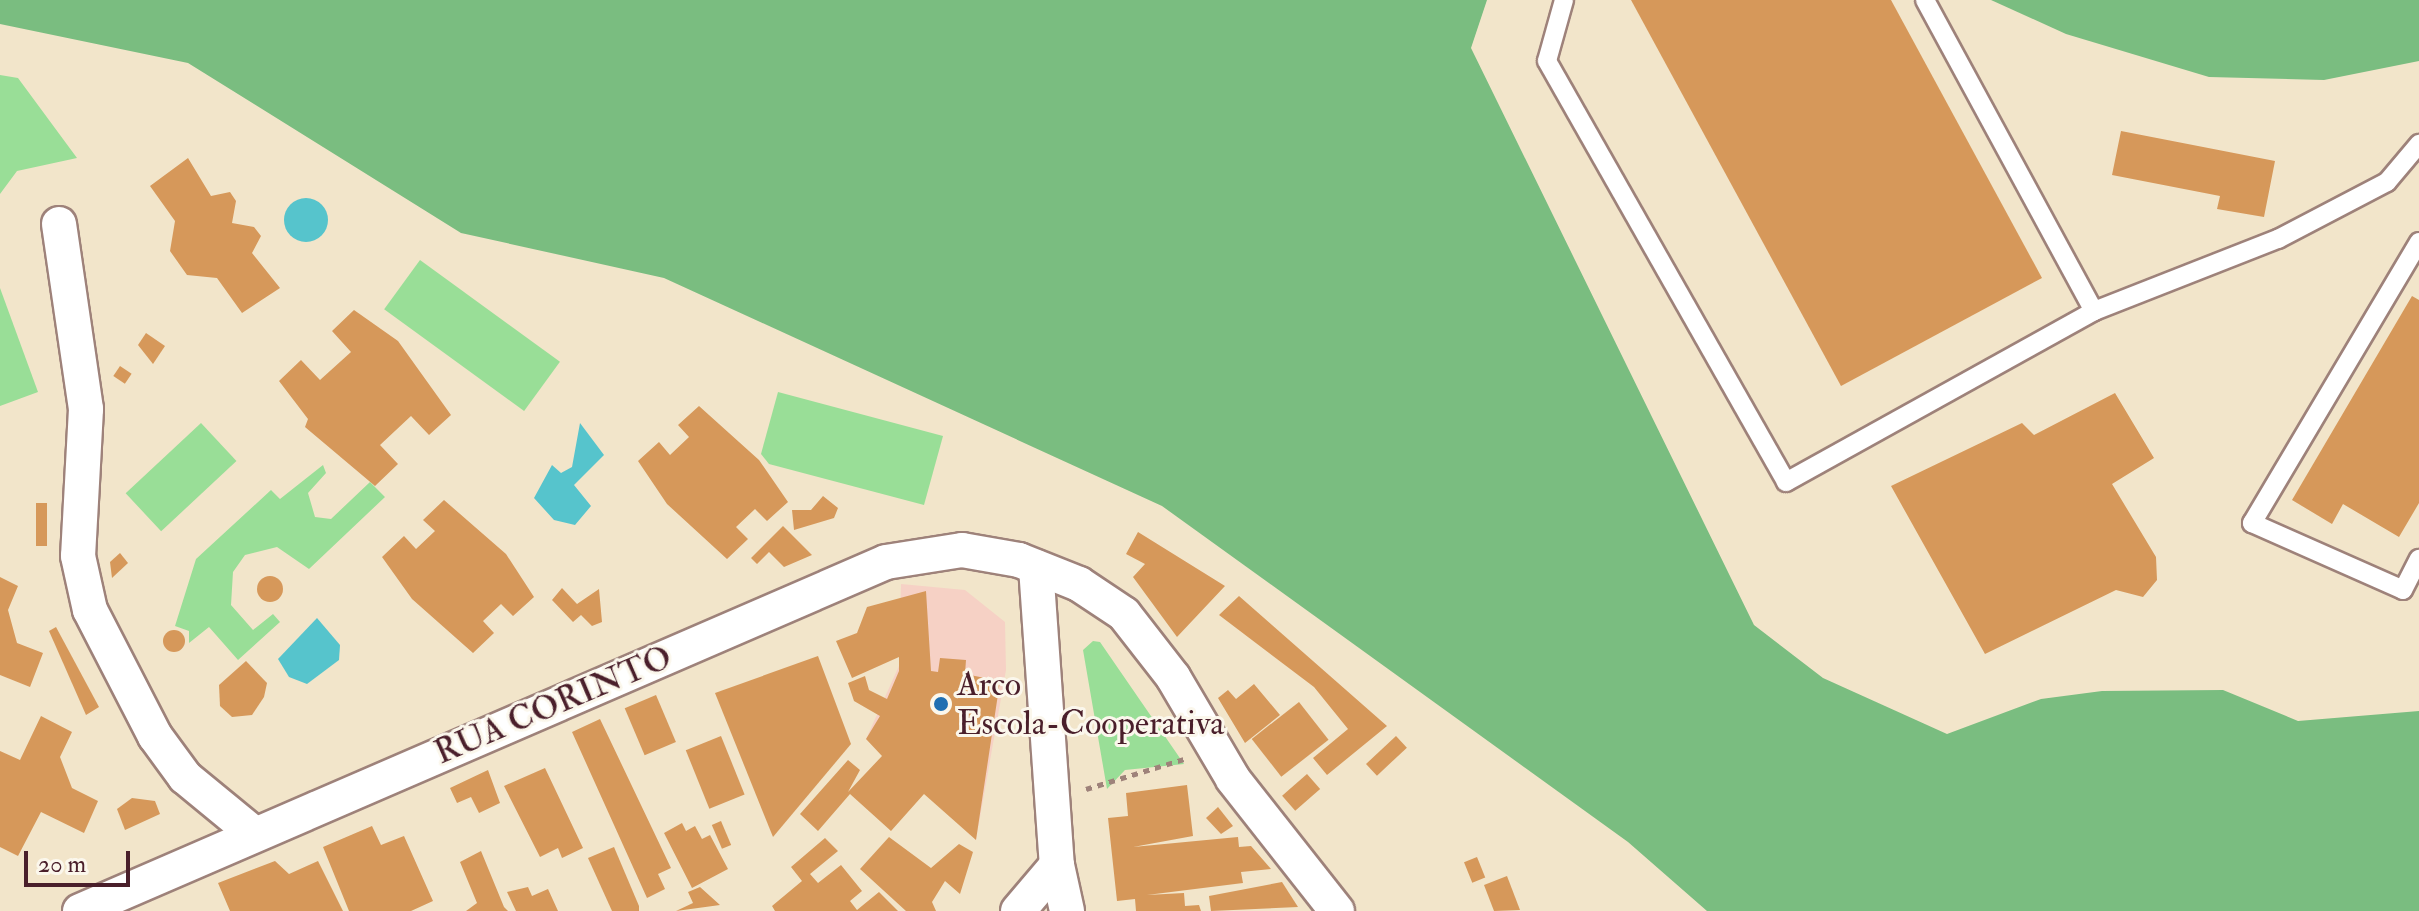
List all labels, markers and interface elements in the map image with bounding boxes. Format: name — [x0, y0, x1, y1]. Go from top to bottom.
street label: RUA CORINTO — [428, 637, 678, 773]
place label: Arco Escola-Cooperativa — [957, 664, 1224, 744]
marker: Arco Escola-Cooperativa — [932, 695, 950, 713]
scale bar — [28, 835, 134, 885]
text: 20 m — [38, 849, 86, 880]

